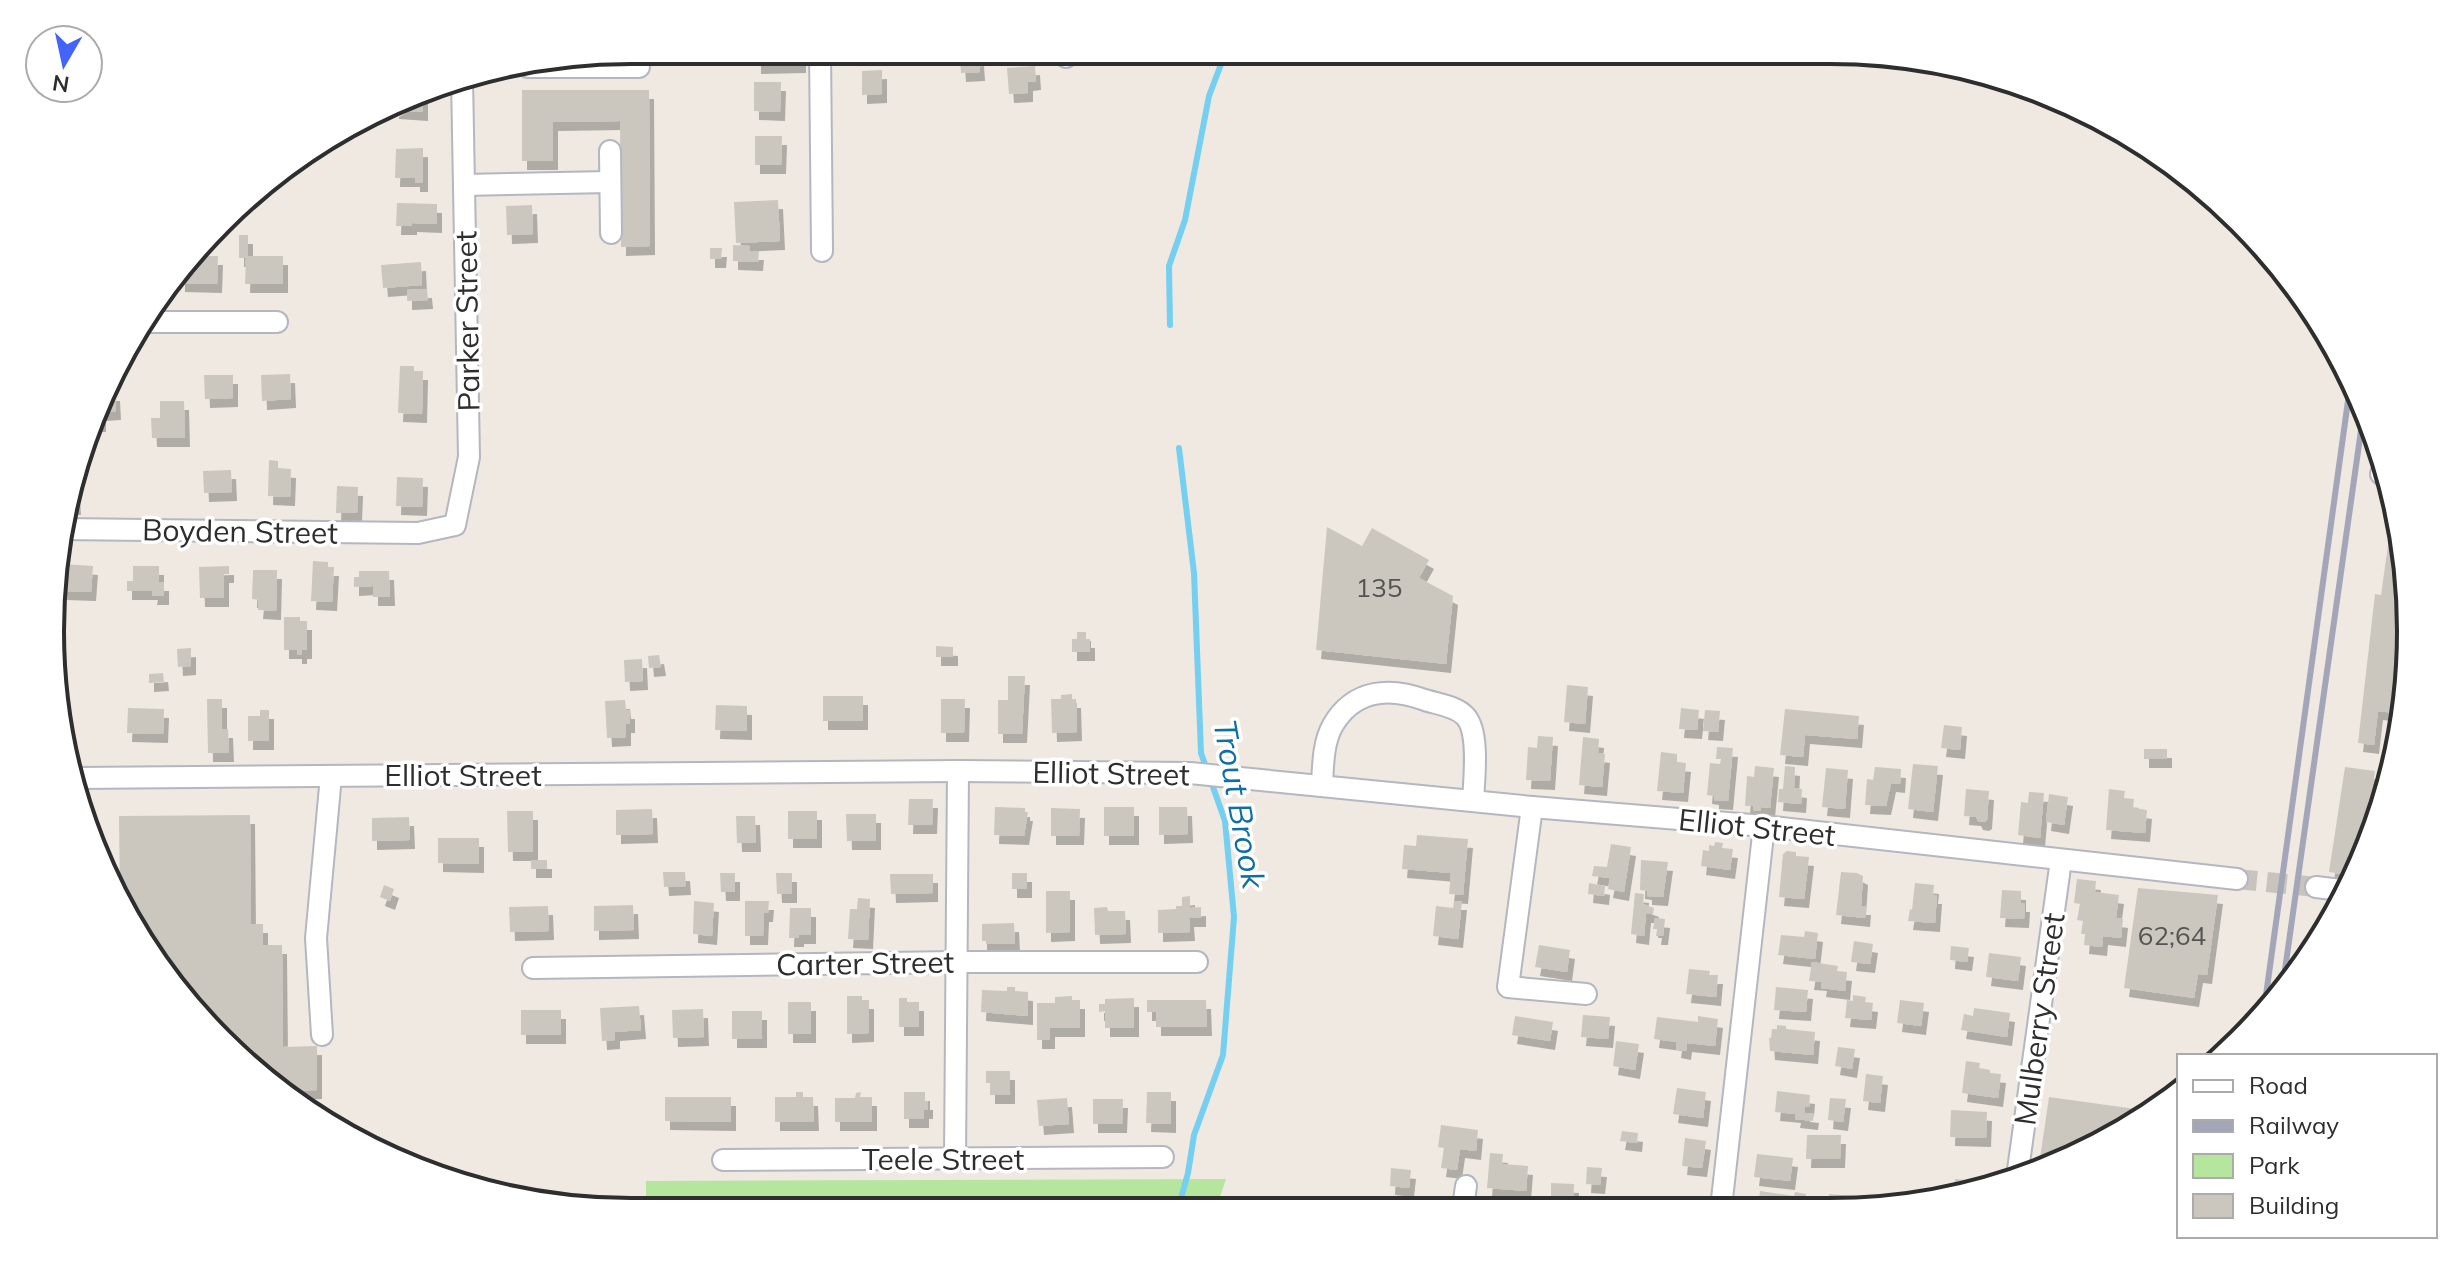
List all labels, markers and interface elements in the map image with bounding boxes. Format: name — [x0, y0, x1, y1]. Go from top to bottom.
north arrow — [24, 24, 104, 104]
text: N — [50, 69, 71, 99]
street label: Parker Street — [446, 230, 488, 412]
street label: Boyden Street — [142, 510, 338, 552]
house number: 135 — [1356, 571, 1402, 604]
water label: Trout Brook — [1205, 716, 1275, 893]
street label: Elliot Street — [1032, 753, 1190, 793]
street label: Elliot Street — [384, 756, 542, 794]
street label: Elliot Street — [1677, 800, 1837, 854]
street label: Mulberry Street — [2005, 910, 2073, 1128]
house number: 62;64 — [2138, 919, 2206, 952]
street label: Carter Street — [776, 942, 954, 984]
legend — [2177, 1054, 2437, 1238]
text: Road — [2249, 1070, 2308, 1100]
text: Railway — [2249, 1110, 2339, 1140]
street label: Teele Street — [862, 1140, 1024, 1178]
text: Park — [2249, 1150, 2300, 1180]
text: Building — [2249, 1190, 2339, 1220]

